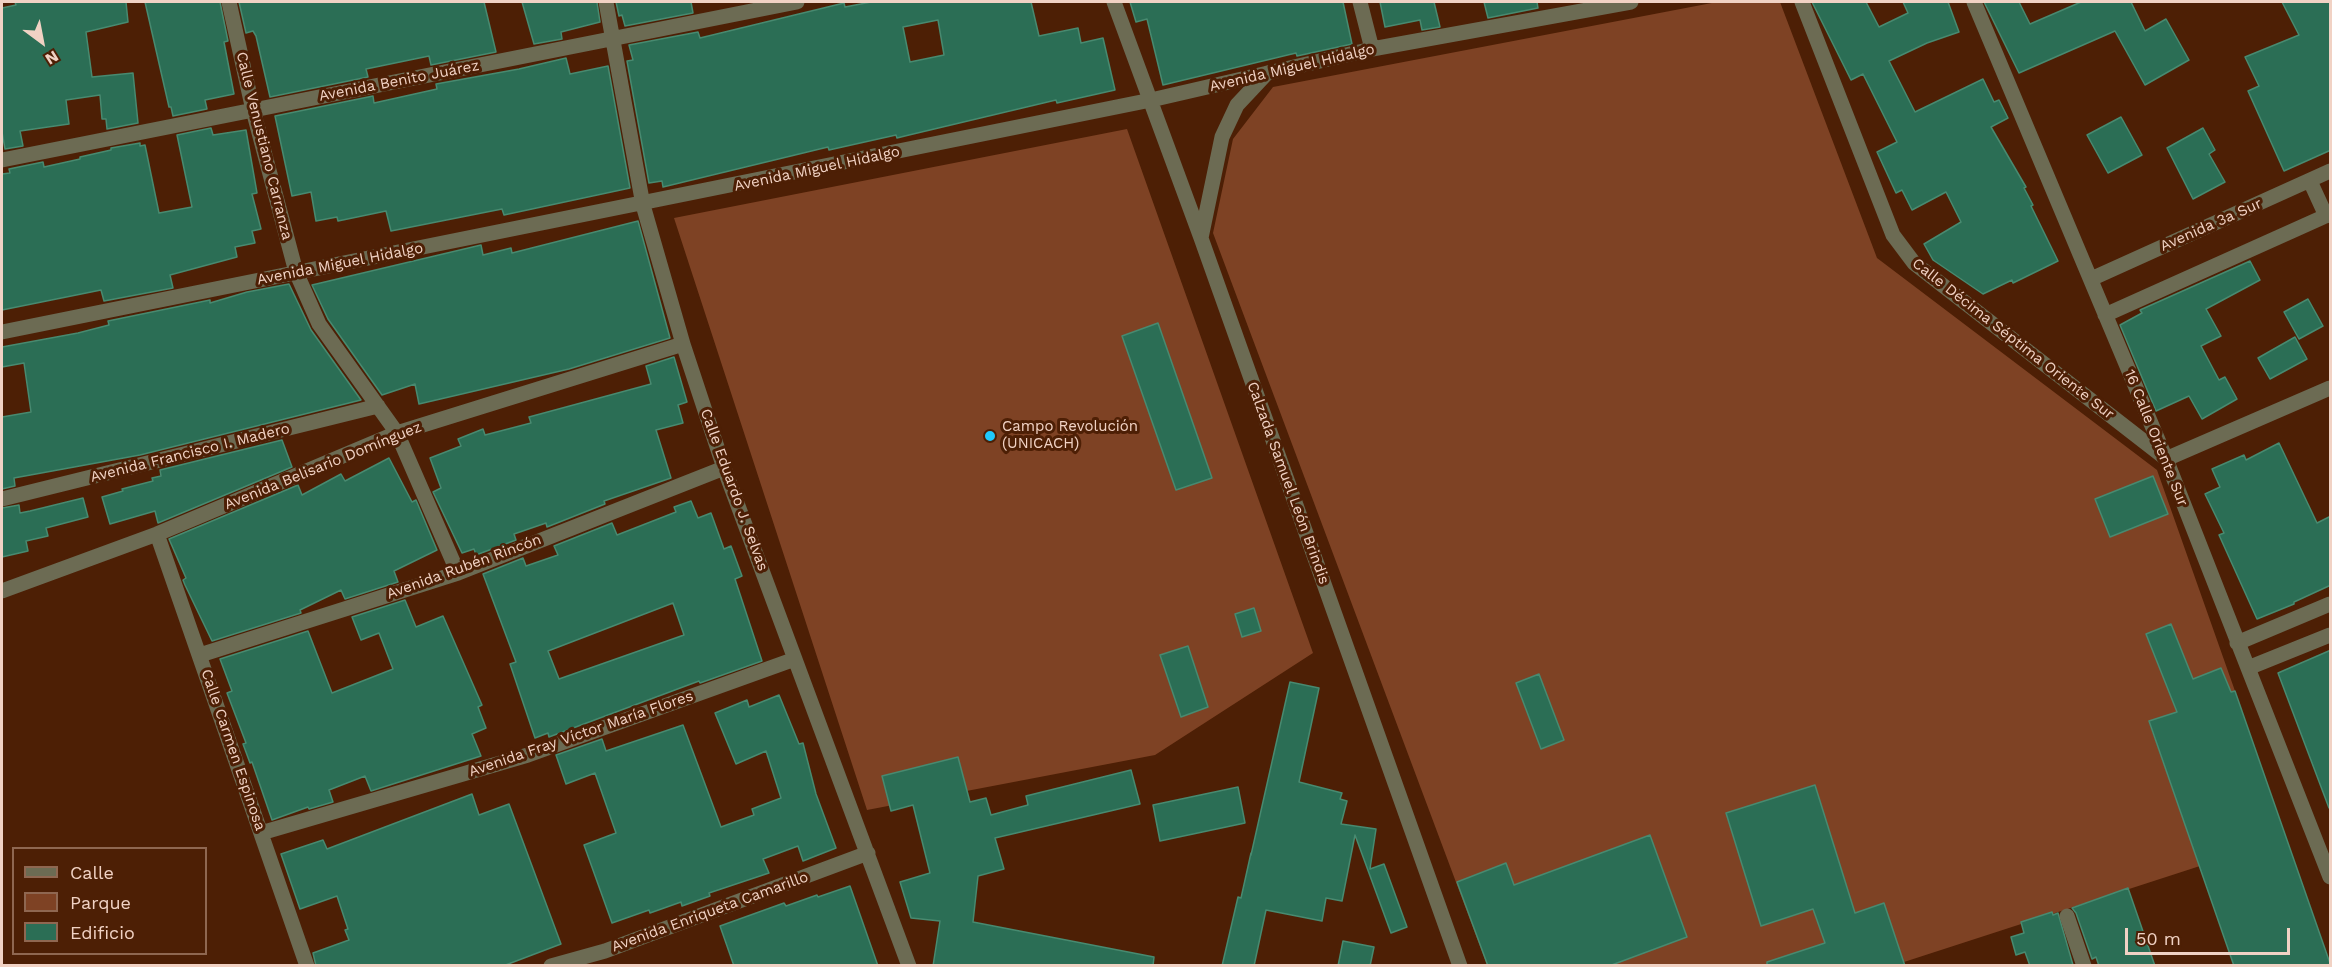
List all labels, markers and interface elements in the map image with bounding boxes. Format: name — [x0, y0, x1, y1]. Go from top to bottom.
north arrow — [12, 12, 72, 72]
street label: Avenida Miguel Hidalgo — [1208, 40, 1376, 96]
text: N — [42, 46, 62, 69]
street label: Calle Venustiano Carranza — [232, 50, 296, 242]
street label: Avenida Benito Juárez — [317, 57, 481, 105]
street label: Avenida Miguel Hidalgo — [732, 143, 902, 195]
street label: Avenida 3a Sur — [2157, 195, 2265, 255]
street label: Avenida Miguel Hidalgo — [255, 239, 425, 289]
street label: Calle Décima Séptima Oriente Sur — [1908, 255, 2118, 423]
street label: 16 Calle Oriente Sur — [2120, 367, 2192, 509]
street label: Calzada Samuel León Brindis — [1243, 379, 1333, 587]
street label: Calle Eduardo J. Selvas — [696, 406, 772, 574]
street label: Avenida Belisario Domínguez — [222, 418, 424, 514]
place label: Campo Revolución (UNICACH) — [1002, 418, 1138, 453]
street label: Avenida Francisco I. Madero — [88, 419, 292, 487]
marker: Campo Revolución (UNICACH) — [983, 429, 997, 443]
street label: Avenida Rubén Rincón — [384, 531, 544, 603]
street label: Calle Carmen Espinosa — [197, 667, 269, 833]
street label: Avenida Fray Víctor María Flores — [466, 687, 696, 781]
legend — [12, 847, 207, 955]
text: Calle — [70, 862, 114, 883]
street label: Avenida Enriqueta Camarillo — [609, 868, 811, 956]
text: Parque — [70, 892, 131, 913]
scale bar — [2128, 916, 2293, 954]
text: Edificio — [70, 922, 135, 943]
text: 50 m — [2136, 928, 2181, 949]

